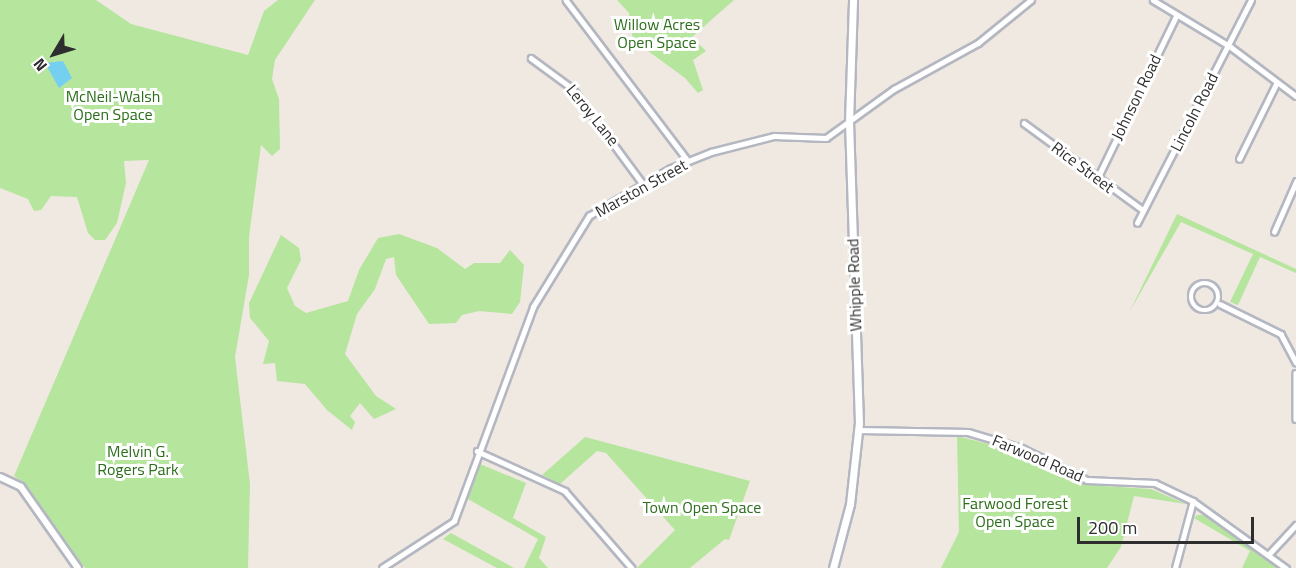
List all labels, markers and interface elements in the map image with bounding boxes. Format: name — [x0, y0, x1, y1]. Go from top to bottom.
park label: Willow Acres Open Space — [614, 14, 700, 52]
north arrow — [24, 24, 84, 84]
street label: Johnson Road — [1107, 51, 1165, 143]
text: N — [27, 53, 53, 77]
street label: Lincoln Road — [1166, 70, 1222, 154]
street label: Leroy Lane — [563, 81, 623, 149]
park label: McNeil-Walsh Open Space — [66, 86, 160, 124]
street label: Rice Street — [1048, 137, 1118, 197]
street label: Marston Street — [592, 155, 690, 221]
street label: Whipple Road — [843, 238, 865, 332]
street label: Farwood Road — [990, 430, 1086, 486]
park label: Melvin G. Rogers Park — [97, 441, 179, 479]
park label: Farwood Forest Open Space — [962, 493, 1068, 531]
park label: Town Open Space — [643, 497, 761, 517]
scale bar — [1080, 505, 1257, 543]
text: 200 m — [1088, 514, 1137, 541]

